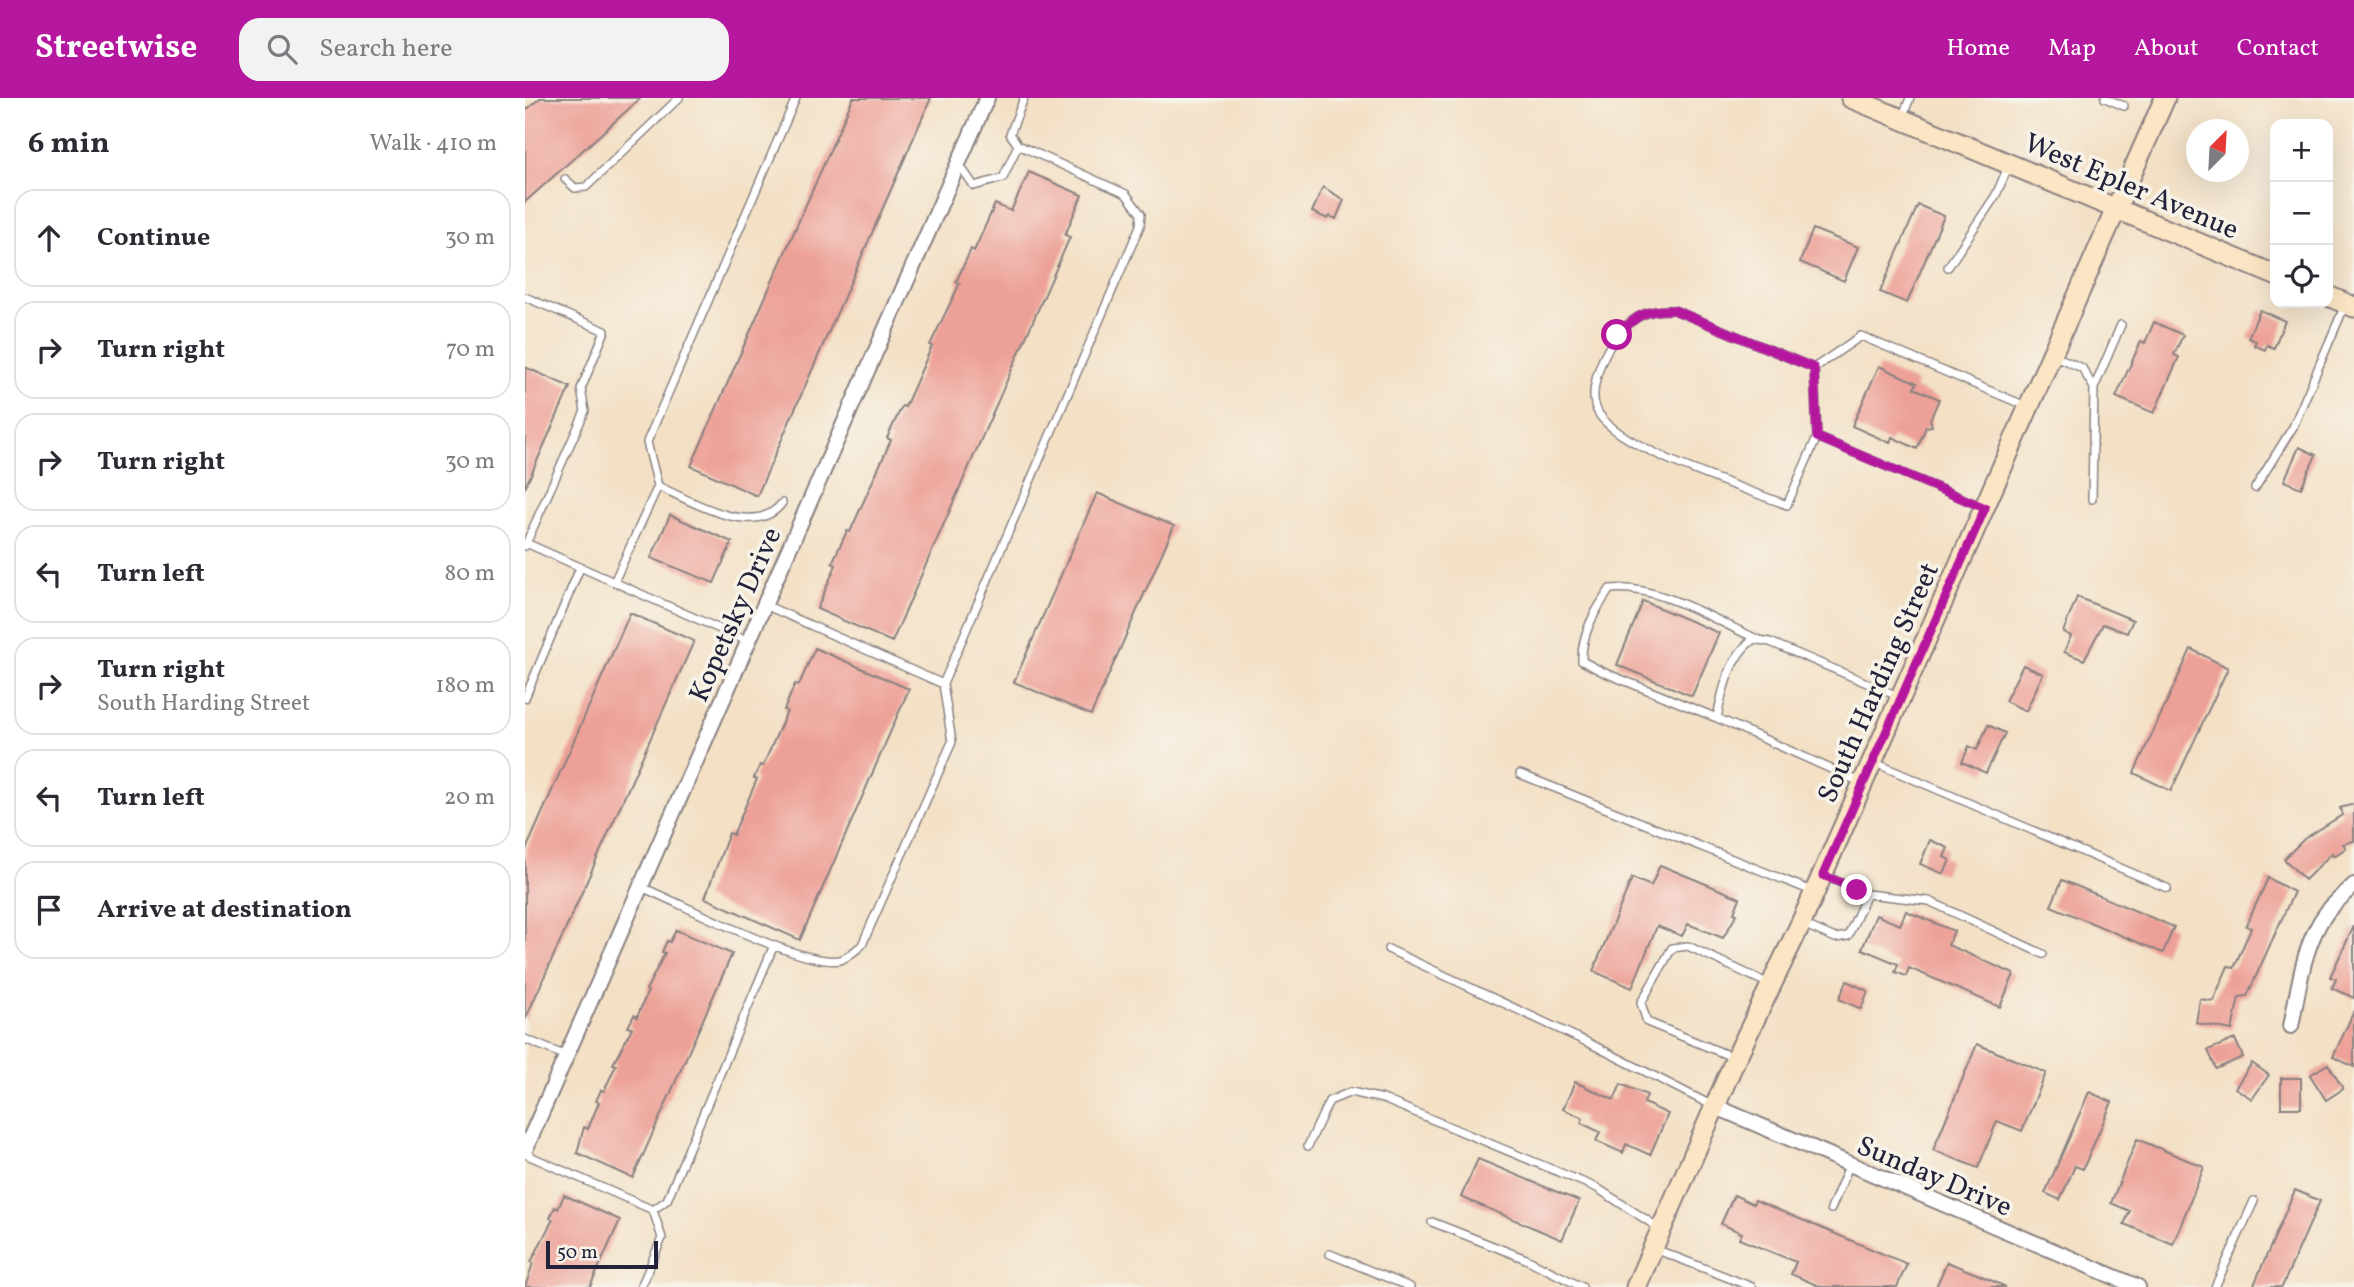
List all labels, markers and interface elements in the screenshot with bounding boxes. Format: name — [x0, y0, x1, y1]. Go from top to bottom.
search box — [239, 18, 729, 81]
text: Streetwise — [35, 26, 197, 72]
icon: search — [263, 30, 301, 68]
text: Search here — [319, 31, 453, 67]
text: Home — [1946, 32, 2010, 66]
text: Map — [2048, 32, 2096, 66]
text: About — [2134, 32, 2199, 66]
text: Contact — [2237, 32, 2319, 66]
north arrow — [2186, 119, 2249, 182]
map controls — [2270, 119, 2333, 308]
button: + — [2270, 119, 2333, 182]
text: 6 min — [28, 123, 110, 165]
street label: West Epler Avenue — [2018, 124, 2244, 250]
text: Walk · 410 m — [370, 128, 497, 160]
button: − — [2270, 182, 2333, 245]
icon: ahead — [30, 219, 68, 257]
text: Continue — [97, 220, 210, 256]
text: 30 m — [445, 222, 495, 254]
button: locate — [2270, 245, 2333, 308]
route start — [1601, 319, 1632, 350]
icon: right — [30, 331, 68, 369]
text: Turn right — [97, 332, 225, 368]
text: 70 m — [446, 334, 495, 366]
icon: right — [30, 443, 68, 481]
text: Turn right — [97, 444, 225, 480]
text: 30 m — [445, 446, 495, 478]
street label: Kopetsky Drive — [680, 521, 792, 709]
icon: left — [30, 555, 68, 593]
text: Turn left — [97, 556, 205, 592]
street label: South Harding Street — [1809, 557, 1950, 809]
text: 80 m — [445, 558, 495, 590]
text: Turn right — [97, 652, 225, 688]
icon: right — [30, 667, 68, 705]
text: 180 m — [436, 670, 495, 702]
text: South Harding Street — [97, 688, 310, 720]
icon: left — [30, 779, 68, 817]
text: Turn left — [97, 780, 205, 816]
text: 20 m — [444, 782, 495, 814]
route end — [1841, 874, 1872, 905]
icon: arrive — [30, 891, 68, 929]
text: Arrive at destination — [97, 892, 352, 928]
street label: Sunday Drive — [1850, 1127, 2018, 1228]
scale bar — [546, 1238, 658, 1270]
text: 50 m — [557, 1240, 598, 1266]

